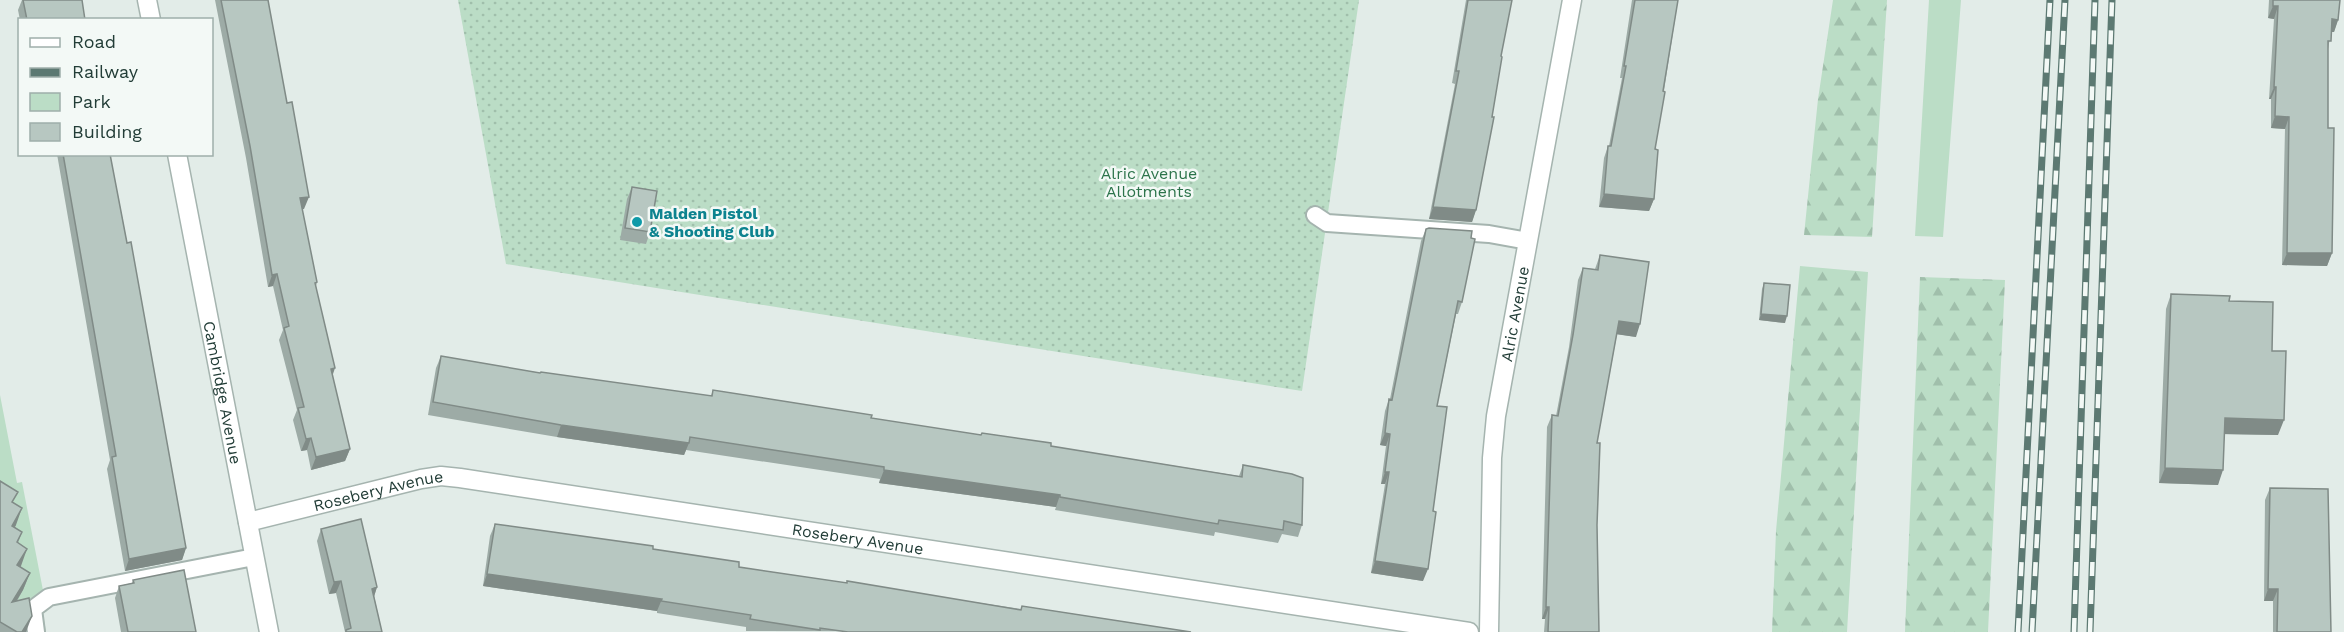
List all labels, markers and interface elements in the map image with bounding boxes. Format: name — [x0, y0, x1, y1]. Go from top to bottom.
legend — [18, 18, 213, 156]
text: Road — [72, 31, 116, 52]
text: Railway — [72, 61, 139, 82]
text: Park — [72, 91, 111, 112]
text: Building — [72, 121, 142, 142]
park label: Alric Avenue Allotments — [1101, 164, 1197, 201]
place label: Malden Pistol & Shooting Club — [649, 204, 774, 241]
marker: Malden Pistol & Shooting Club — [630, 215, 644, 229]
street label: Alric Avenue — [1497, 265, 1533, 363]
street label: Cambridge Avenue — [199, 320, 246, 466]
street label: Rosebery Avenue — [311, 467, 444, 515]
street label: Rosebery Avenue — [791, 520, 925, 559]

